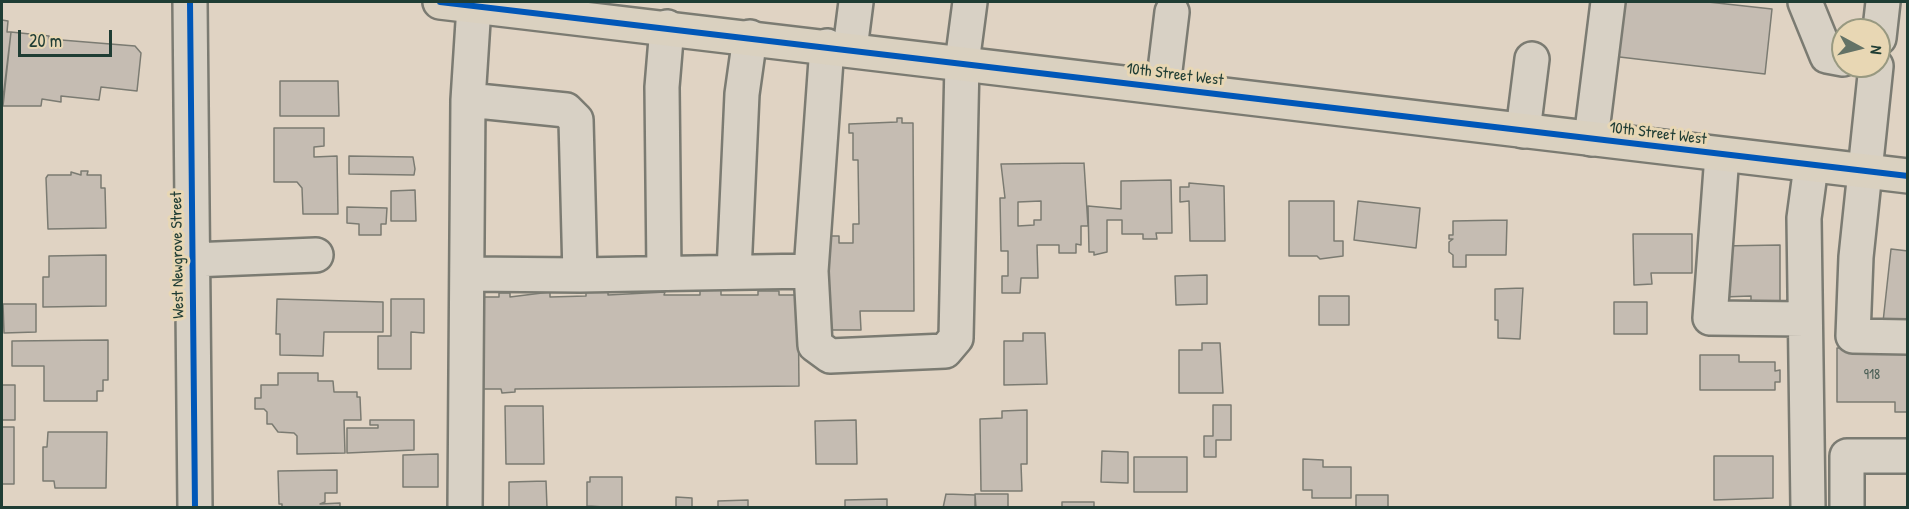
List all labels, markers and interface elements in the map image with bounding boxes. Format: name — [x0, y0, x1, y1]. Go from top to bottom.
scale bar — [21, 18, 116, 56]
north arrow — [1831, 18, 1891, 78]
text: 20 m — [29, 28, 62, 53]
text: N — [1865, 44, 1888, 56]
street label: 10th Street West — [1125, 60, 1225, 90]
street label: 10th Street West — [1608, 119, 1708, 149]
street label: West Newgrove Street — [167, 191, 189, 319]
house number: 918 — [1864, 367, 1880, 383]

